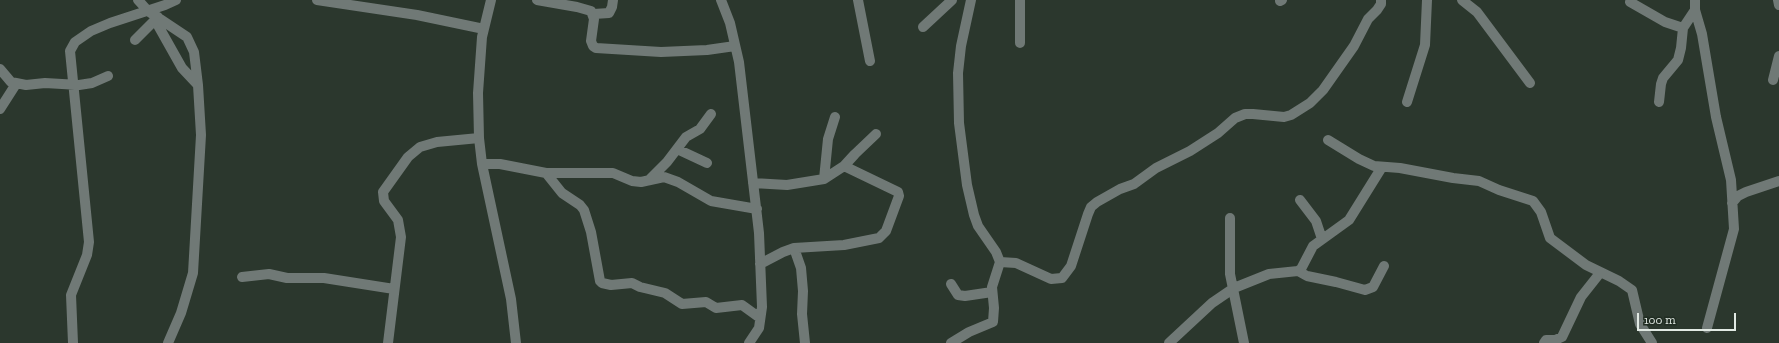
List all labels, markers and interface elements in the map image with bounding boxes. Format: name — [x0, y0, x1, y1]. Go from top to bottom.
scale bar — [1639, 305, 1738, 331]
text: 100 m — [1644, 313, 1676, 327]

